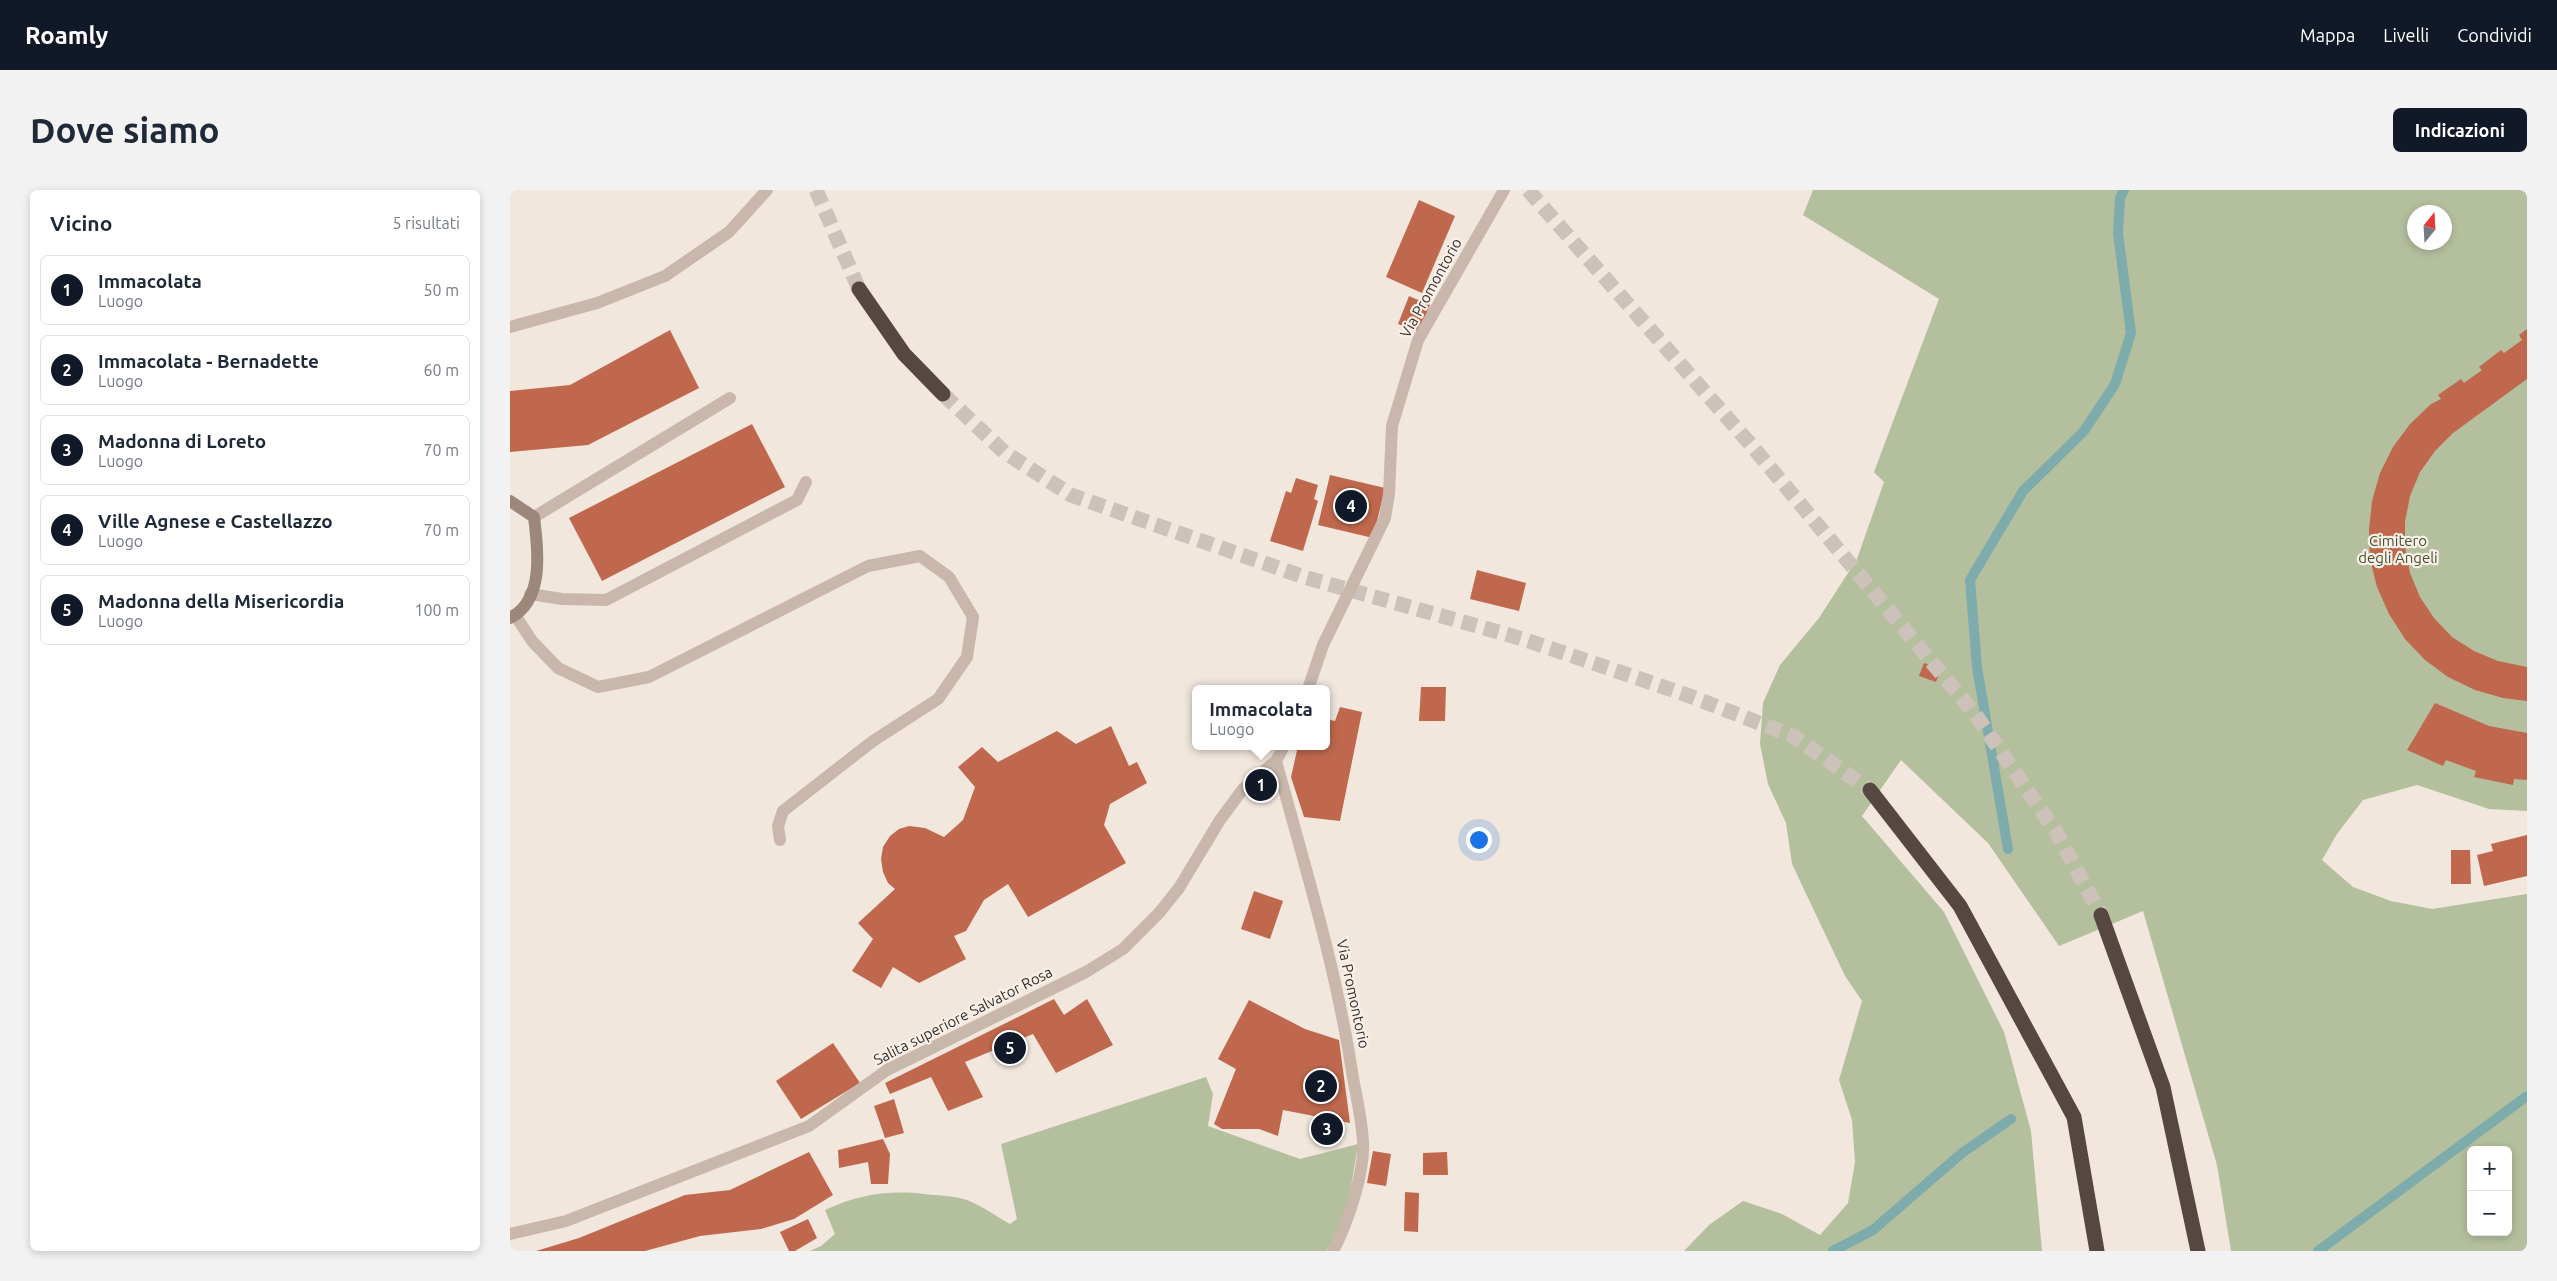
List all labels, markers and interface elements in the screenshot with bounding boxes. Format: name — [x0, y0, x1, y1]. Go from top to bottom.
text: Roamly — [25, 22, 108, 49]
text: Mappa — [2300, 25, 2355, 45]
text: Livelli — [2383, 25, 2429, 45]
text: Condividi — [2457, 25, 2532, 45]
button: Indicazioni — [2393, 108, 2527, 152]
text: Dove siamo — [30, 110, 220, 150]
north arrow — [2407, 205, 2452, 250]
text: Vicino — [50, 211, 112, 235]
text: 5 risultati — [392, 214, 460, 232]
street label: Via Promontorio — [1396, 235, 1465, 341]
text: Immacolata — [98, 270, 202, 292]
text: 1 — [62, 281, 72, 299]
text: 50 m — [423, 281, 459, 299]
text: Luogo — [98, 292, 143, 310]
text: Immacolata - Bernadette — [98, 350, 319, 372]
text: 2 — [62, 361, 72, 379]
text: 60 m — [423, 361, 459, 379]
text: Luogo — [98, 372, 143, 390]
text: Madonna di Loreto — [98, 430, 266, 452]
text: 3 — [62, 441, 72, 459]
text: 70 m — [423, 441, 459, 459]
text: Luogo — [98, 452, 143, 470]
pin: 4 — [1335, 487, 1367, 525]
text: Ville Agnese e Castellazzo — [98, 510, 333, 532]
text: 4 — [62, 521, 72, 539]
text: 70 m — [423, 521, 459, 539]
text: Luogo — [98, 532, 143, 550]
park label: Cimitero degli Angeli — [2358, 532, 2438, 566]
text: Madonna della Misericordia — [98, 590, 344, 612]
text: 5 — [62, 601, 72, 619]
text: 100 m — [414, 601, 459, 619]
text: Luogo — [98, 612, 143, 630]
popup — [1192, 685, 1330, 750]
text: Immacolata — [1209, 698, 1313, 720]
text: Luogo — [1209, 720, 1254, 738]
pin: 1 — [1245, 766, 1277, 804]
your location — [1466, 827, 1492, 853]
street label: Via Promontorio — [1334, 938, 1373, 1050]
street label: Salita superiore Salvator Rosa — [871, 963, 1055, 1068]
pin: 5 — [994, 1029, 1026, 1067]
pin: 2 — [1305, 1067, 1337, 1105]
pin: 3 — [1311, 1110, 1343, 1148]
map controls — [2467, 1146, 2512, 1236]
button: + — [2467, 1146, 2512, 1191]
button: − — [2467, 1191, 2512, 1236]

